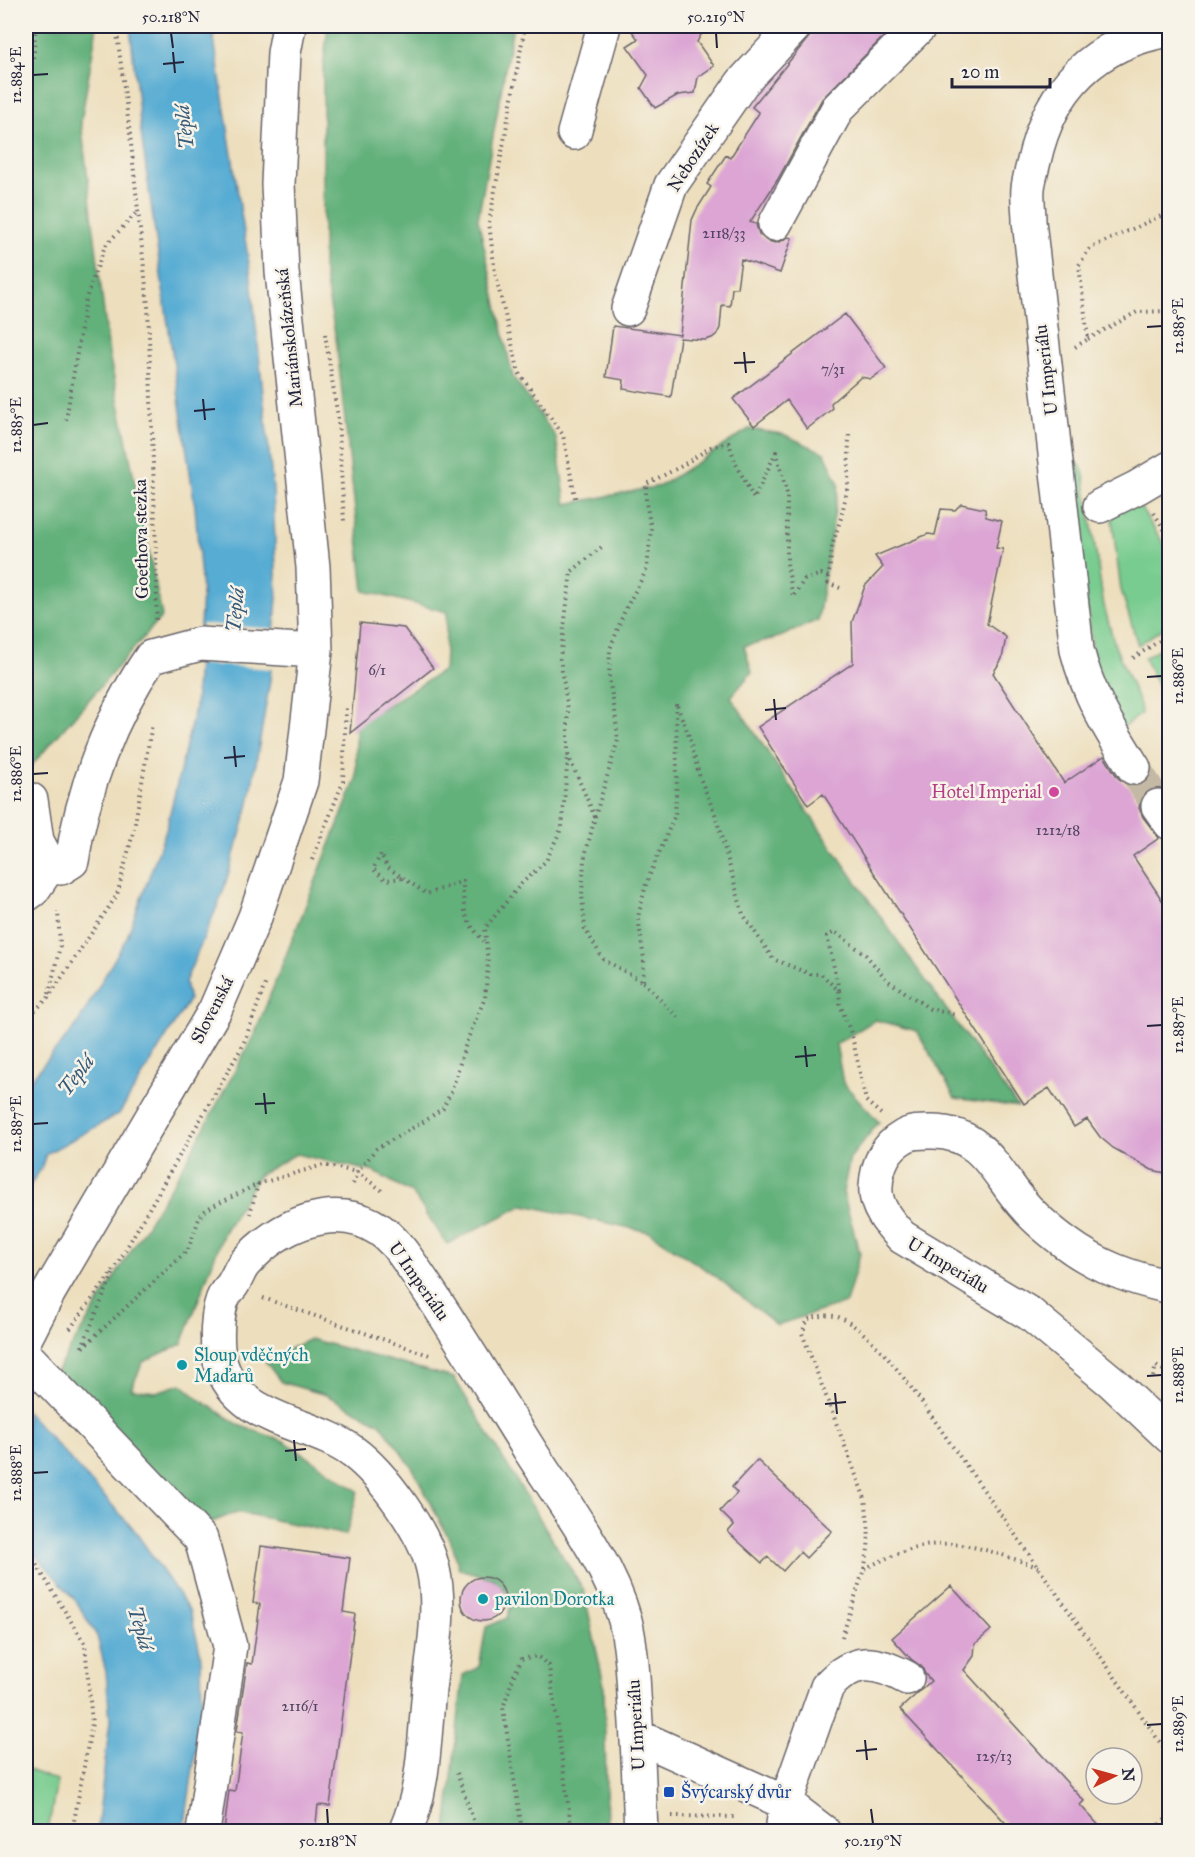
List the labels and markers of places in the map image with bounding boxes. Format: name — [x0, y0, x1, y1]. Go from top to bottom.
place label: Hotel Imperial — [931, 781, 1042, 803]
marker: Hotel Imperial — [1047, 785, 1061, 799]
place label: Sloup vděčných Maďarů — [194, 1344, 309, 1387]
marker: Sloup vděčných Maďarů — [175, 1358, 189, 1372]
place label: pavilon Dorotka — [494, 1588, 615, 1610]
marker: pavilon Dorotka — [476, 1592, 490, 1606]
place label: Švýcarský dvůr — [681, 1780, 792, 1803]
marker: Švýcarský dvůr — [662, 1785, 676, 1799]

